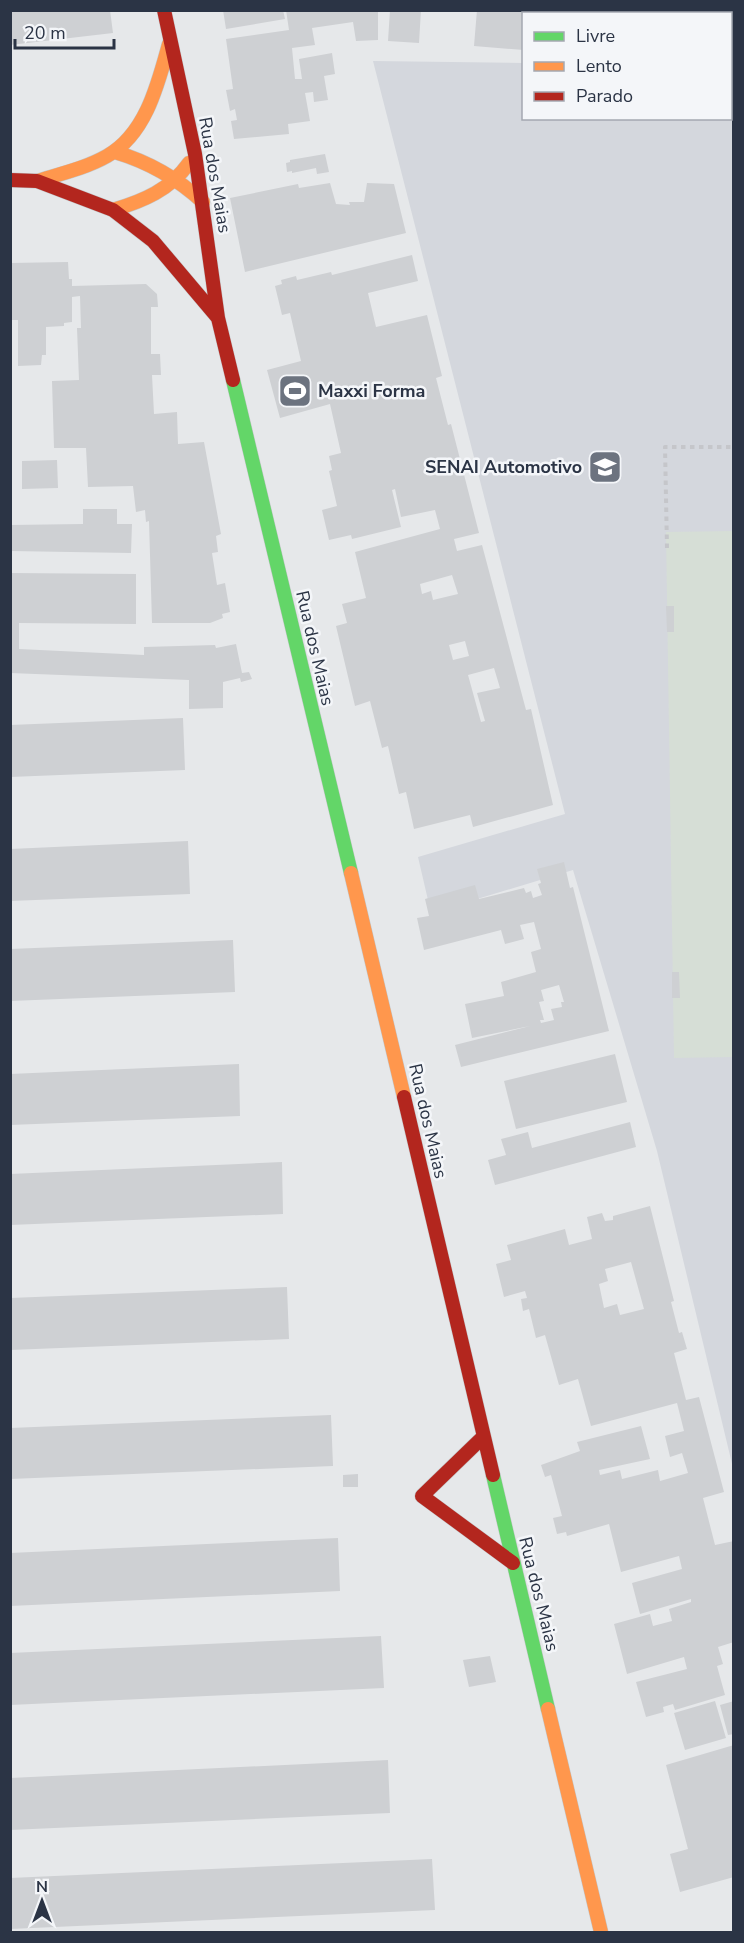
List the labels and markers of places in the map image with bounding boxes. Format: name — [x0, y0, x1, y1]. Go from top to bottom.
sports icon: Maxxi Forma — [277, 373, 313, 409]
place label: Maxxi Forma — [318, 379, 425, 403]
school or university icon: SENAI Automotivo — [587, 449, 623, 485]
place label: SENAI Automotivo — [425, 455, 582, 479]

